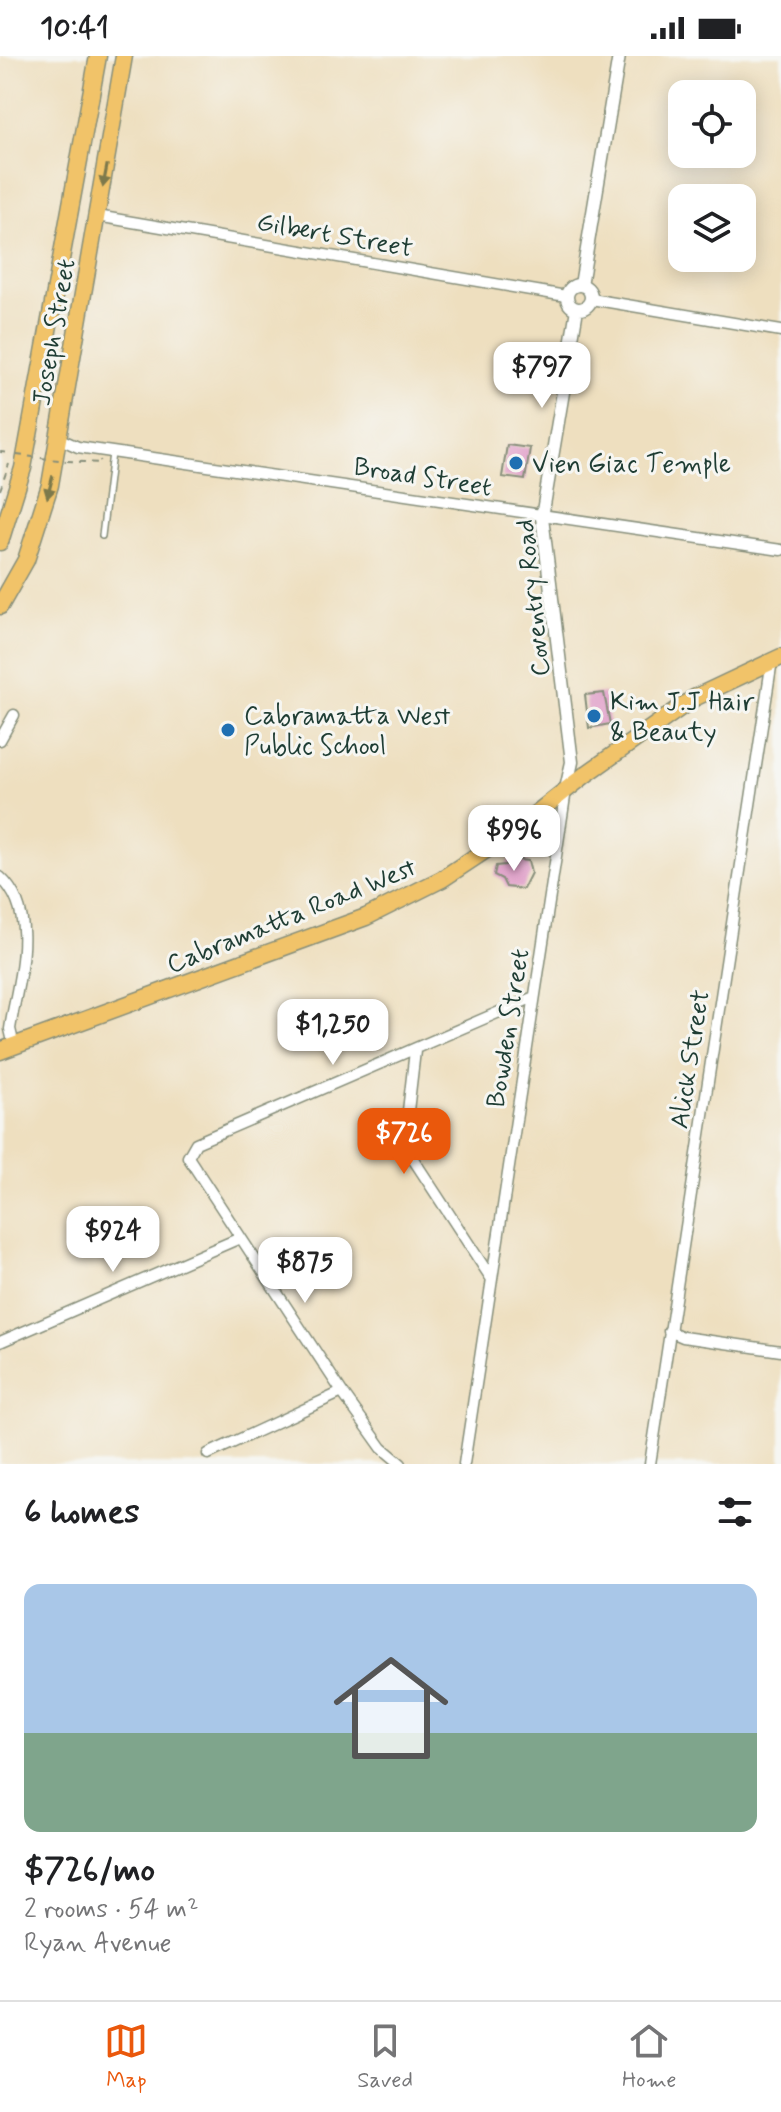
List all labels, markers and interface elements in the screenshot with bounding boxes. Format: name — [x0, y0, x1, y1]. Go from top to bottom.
text: 10:41 — [40, 9, 109, 48]
map controls — [668, 80, 756, 272]
button: locate — [668, 80, 756, 168]
one-way arrow — [98, 163, 111, 188]
button: layers — [668, 184, 756, 272]
street label: Gilbert Street — [254, 206, 415, 266]
street label: Joseph Street — [25, 256, 85, 408]
pin: $797 — [495, 342, 589, 410]
text: $797 — [511, 351, 573, 385]
place label: Vien Giac Temple — [532, 448, 731, 482]
street label: Broad Street — [351, 450, 494, 506]
marker: Vien Giac Temple — [507, 454, 525, 472]
one-way arrow — [43, 474, 55, 499]
street label: Coventry Road — [509, 518, 559, 678]
place label: Kim J.J Hair & Beauty — [610, 686, 755, 750]
place label: Cabramatta West Public School — [244, 700, 450, 764]
marker: Kim J.J Hair & Beauty — [585, 707, 603, 725]
marker: Cabramatta West Public School — [219, 721, 237, 739]
pin: $996 — [467, 805, 561, 873]
text: $996 — [486, 814, 542, 848]
street label: Cabramatta Road West — [162, 851, 421, 982]
street label: Bowden Street — [480, 946, 538, 1110]
street label: Alick Street — [663, 987, 719, 1131]
pin: $1,250 — [268, 999, 398, 1067]
text: $1,250 — [295, 1008, 371, 1042]
pin: $726 — [357, 1108, 451, 1176]
text: $726 — [375, 1117, 433, 1151]
pin: $924 — [66, 1206, 160, 1274]
text: $924 — [84, 1215, 142, 1249]
pin: $875 — [258, 1237, 352, 1305]
text: $875 — [276, 1246, 334, 1280]
text: 6 homes — [24, 1490, 139, 1535]
icon: filters — [713, 1490, 757, 1534]
icon: home — [319, 1636, 463, 1780]
text: $726/mo — [24, 1848, 155, 1893]
text: 2 rooms · 54 m² — [24, 1893, 199, 1927]
text: Ryan Avenue — [24, 1927, 171, 1961]
tab: Map — [104, 2019, 148, 2095]
tab: Saved — [357, 2019, 413, 2095]
tab: Home — [622, 2019, 677, 2095]

